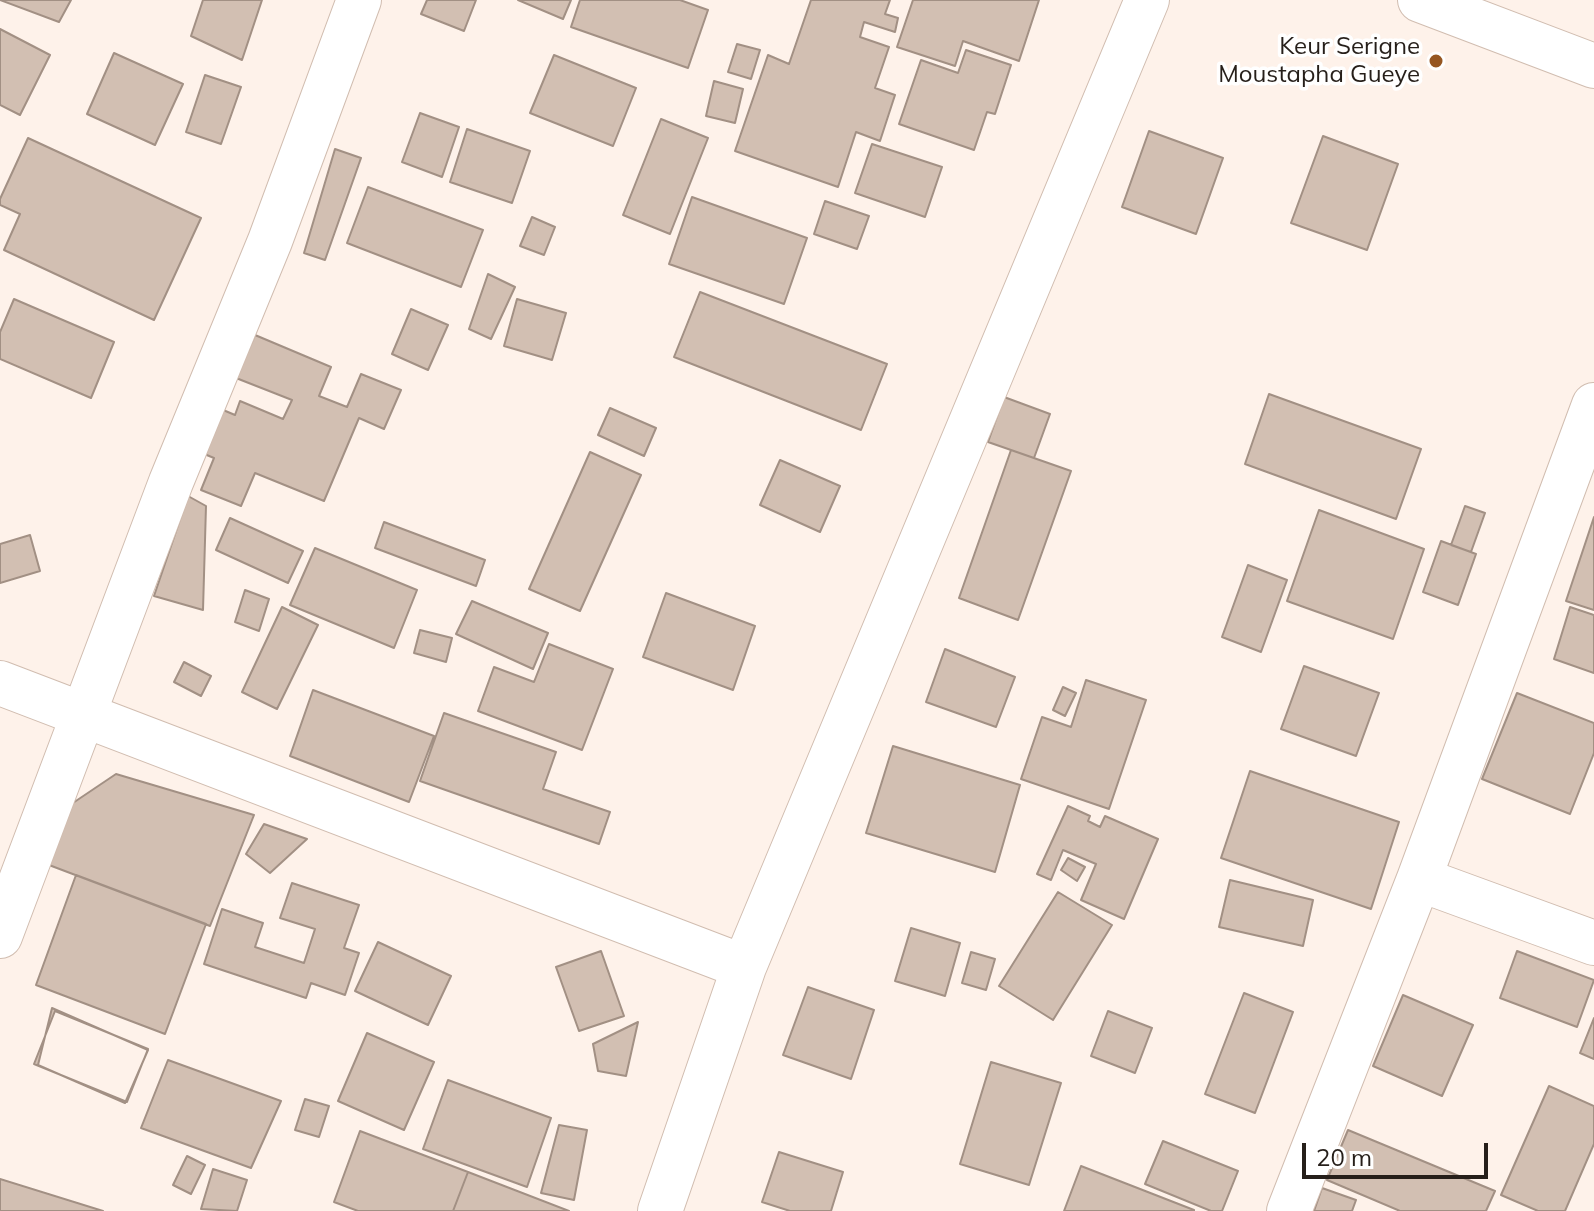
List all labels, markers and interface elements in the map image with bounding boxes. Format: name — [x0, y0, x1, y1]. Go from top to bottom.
place label: Keur Serigne Moustapha Gueye — [1218, 33, 1420, 89]
marker: Keur Serigne Moustapha Gueye — [1427, 52, 1445, 70]
scale bar — [1306, 1127, 1492, 1177]
text: 20 m — [1316, 1142, 1372, 1172]

